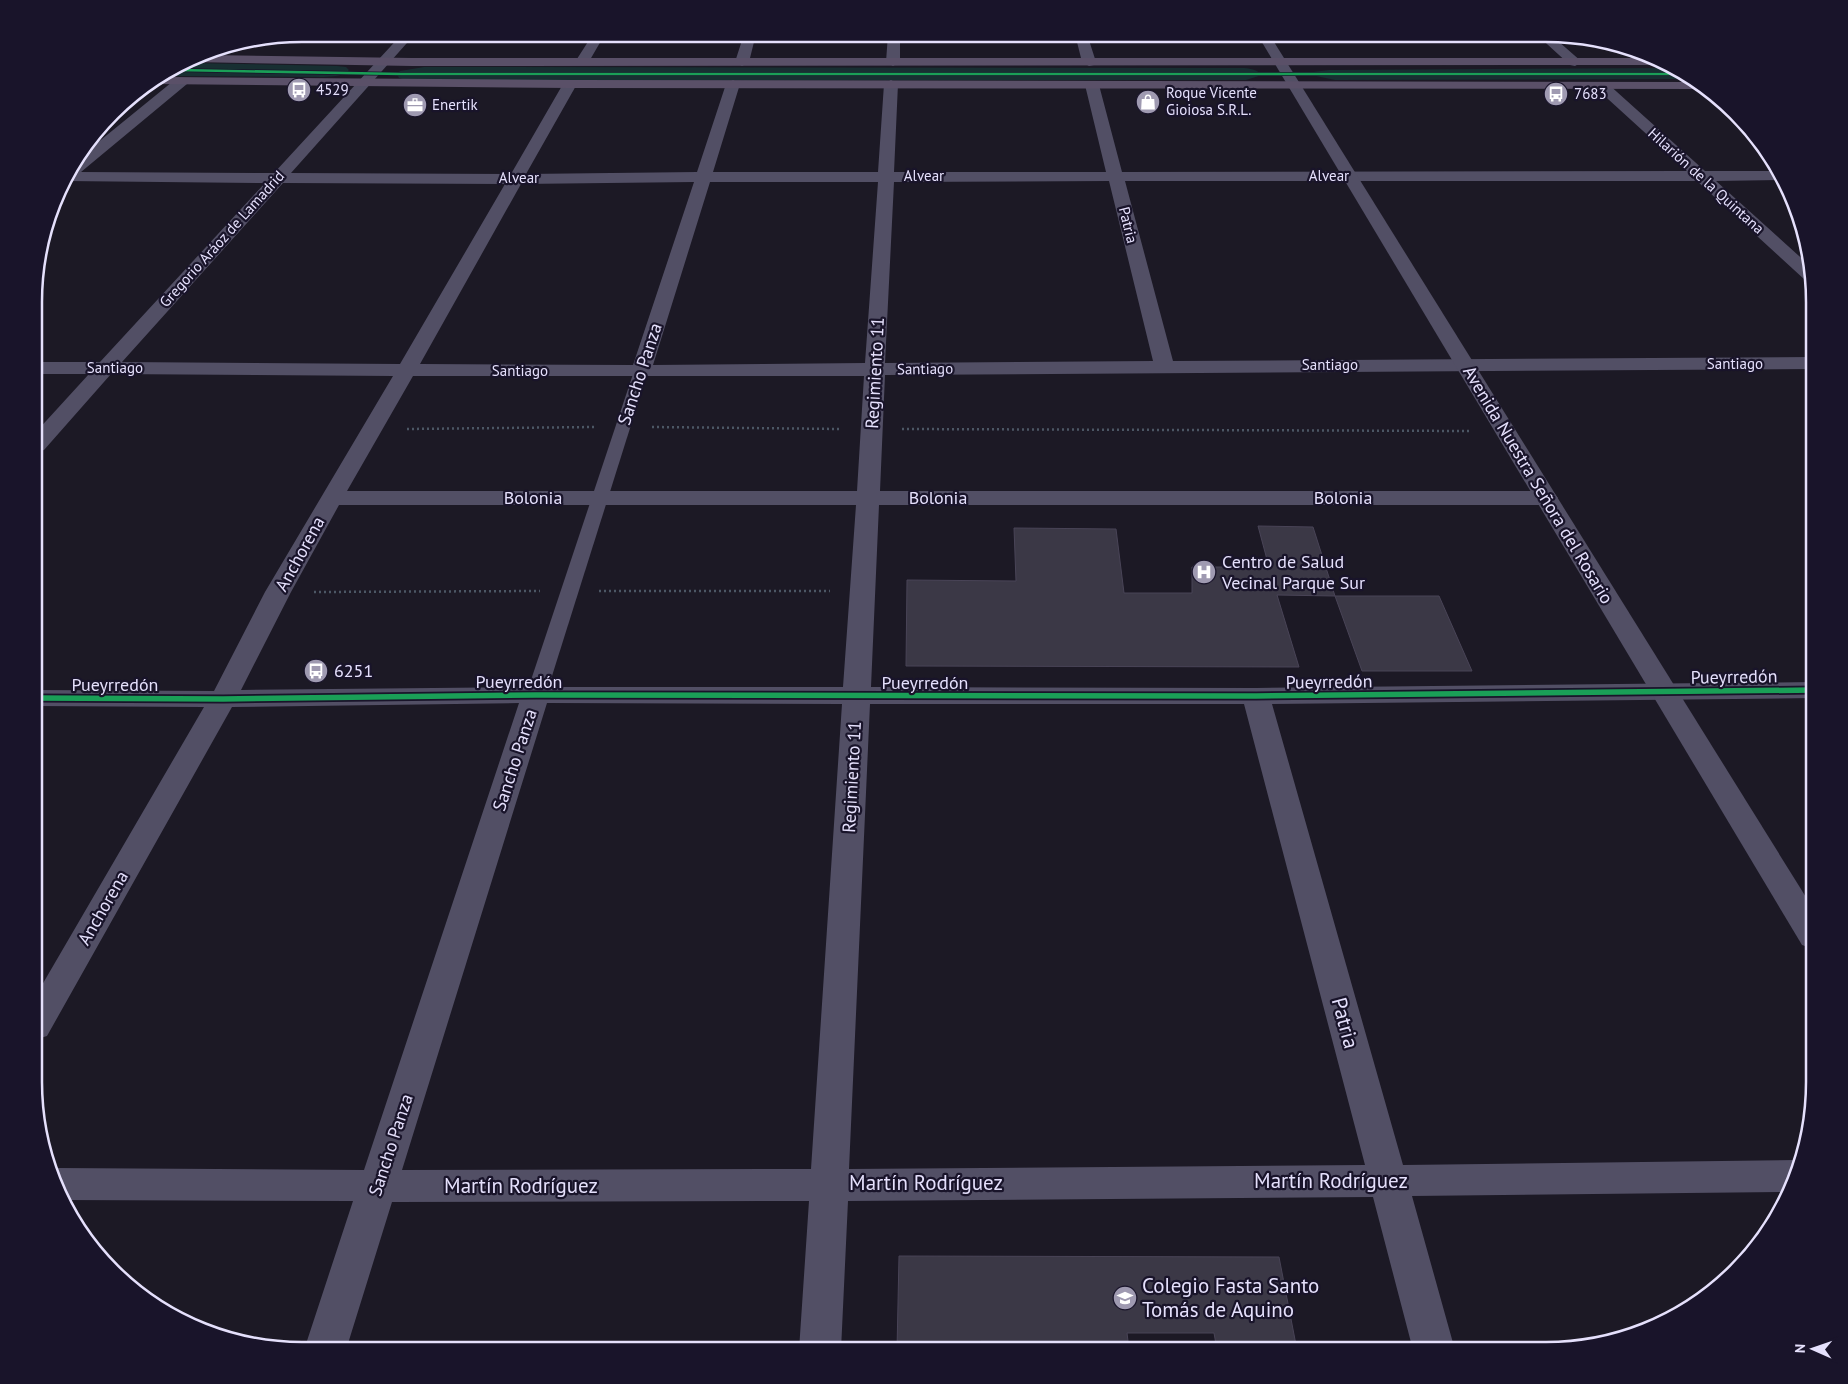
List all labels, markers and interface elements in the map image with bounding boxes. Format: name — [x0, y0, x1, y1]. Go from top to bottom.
bus stop icon: 4529 — [286, 77, 312, 103]
place label: 4529 — [316, 80, 349, 99]
bus stop icon: 7683 — [1543, 81, 1569, 107]
place label: Roque Vicente Gioiosa S.R.L. — [1166, 83, 1257, 119]
place label: 7683 — [1574, 84, 1607, 103]
shop icon: Roque Vicente Gioiosa S.R.L. — [1135, 89, 1161, 115]
office icon: Enertik — [402, 92, 428, 118]
place label: Enertik — [432, 95, 479, 114]
street label: Hilarión de la Quintana — [1644, 124, 1768, 238]
street label: Gregorio Aráoz de Lamadrid — [155, 166, 288, 311]
street label: Alvear — [904, 166, 944, 185]
street label: Alvear — [1309, 166, 1349, 185]
street label: Alvear — [499, 168, 539, 187]
street label: Patria — [1115, 205, 1142, 245]
street label: Regimiento 11 — [860, 317, 889, 429]
street label: Sancho Panza — [612, 320, 667, 428]
street label: Santiago — [1707, 354, 1763, 373]
street label: Santiago — [1302, 355, 1358, 374]
street label: Santiago — [87, 358, 143, 377]
street label: Santiago — [897, 359, 953, 378]
street label: Santiago — [492, 361, 548, 380]
street label: Avenida Nuestra Señora del Rosario — [1458, 362, 1619, 608]
street label: Bolonia — [504, 486, 562, 509]
street label: Bolonia — [909, 486, 967, 509]
street label: Bolonia — [1314, 486, 1372, 509]
street label: Anchorena — [270, 512, 330, 595]
place label: Centro de Salud Vecinal Parque Sur — [1221, 550, 1365, 594]
hospital icon: Centro de Salud Vecinal Parque Sur — [1191, 559, 1217, 585]
bus stop icon: 6251 — [303, 658, 329, 684]
place label: 6251 — [334, 659, 373, 682]
street label: Pueyrredón — [1690, 664, 1778, 689]
street label: Pueyrredón — [1285, 669, 1373, 694]
street label: Pueyrredón — [476, 670, 562, 693]
street label: Pueyrredón — [882, 671, 968, 694]
street label: Pueyrredón — [72, 673, 158, 696]
street label: Sancho Panza — [487, 706, 542, 814]
street label: Regimiento 11 — [837, 721, 866, 833]
street label: Anchorena — [72, 866, 133, 949]
street label: Patria — [1326, 994, 1365, 1051]
street label: Sancho Panza — [363, 1091, 418, 1199]
street label: Martín Rodríguez — [1254, 1167, 1408, 1194]
street label: Martín Rodríguez — [849, 1169, 1003, 1196]
street label: Martín Rodríguez — [444, 1172, 598, 1199]
place label: Colegio Fasta Santo Tomás de Aquino — [1142, 1272, 1319, 1323]
school or university icon: Colegio Fasta Santo Tomás de Aquino — [1112, 1285, 1138, 1311]
north arrow — [1788, 1324, 1838, 1374]
text: N — [1791, 1344, 1809, 1353]

